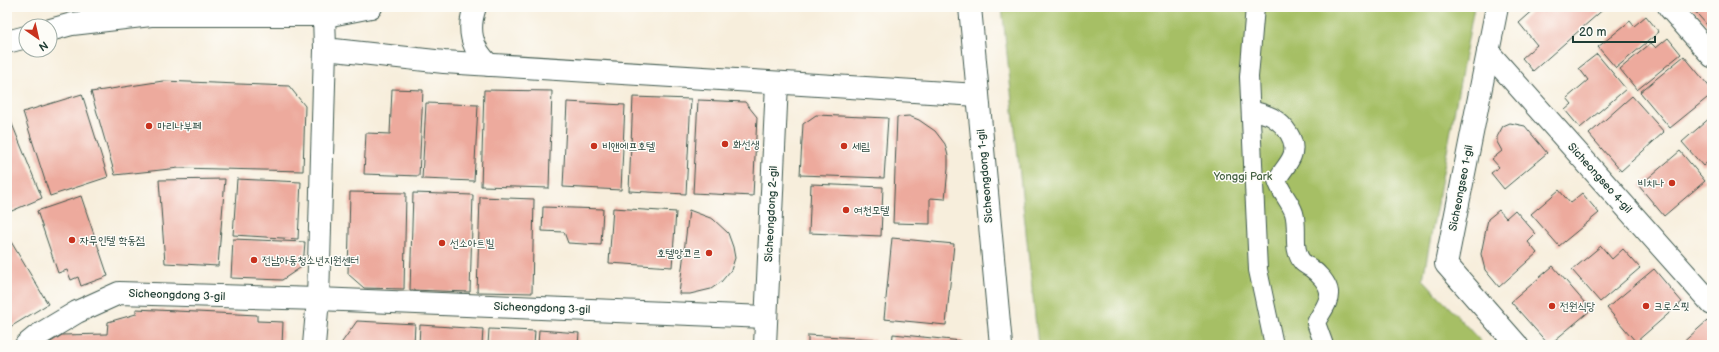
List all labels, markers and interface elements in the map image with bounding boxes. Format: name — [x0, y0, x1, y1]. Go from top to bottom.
north arrow — [18, 18, 58, 58]
scale bar — [1573, 18, 1655, 44]
text: 20 m — [1579, 25, 1606, 40]
text: N — [36, 38, 50, 54]
place label: 마리나부페 — [157, 120, 201, 133]
marker: 마리나부페 — [144, 121, 154, 131]
street label: Sicheongdong 1-gil — [974, 128, 996, 224]
place label: 화선생 — [733, 138, 760, 151]
marker: 화선생 — [720, 139, 730, 149]
place label: 비앤에프호텔 — [602, 140, 655, 153]
place label: 세림 — [852, 140, 870, 153]
street label: Sicheongseo 4-gil — [1565, 140, 1635, 216]
marker: 비앤에프호텔 — [589, 141, 599, 151]
marker: 세림 — [839, 141, 849, 151]
street label: Sicheongseo 1-gil — [1446, 144, 1476, 232]
street label: Sicheongdong 2-gil — [762, 165, 780, 263]
park label: Yonggi Park — [1213, 170, 1273, 183]
place label: 비치나 — [1637, 177, 1664, 190]
marker: 비치나 — [1667, 178, 1677, 188]
place label: 여천모텔 — [854, 204, 890, 217]
marker: 여천모텔 — [841, 205, 851, 215]
place label: 자무인텔 학동점 — [80, 234, 145, 247]
marker: 자무인텔 학동점 — [67, 235, 77, 245]
place label: 선소아트빌 — [450, 237, 494, 250]
marker: 선소아트빌 — [437, 238, 447, 248]
place label: 호텔앙코르 — [657, 247, 701, 260]
marker: 호텔앙코르 — [704, 248, 714, 258]
place label: 전남아동청소년지원센터 — [262, 254, 359, 267]
marker: 전남아동청소년지원센터 — [249, 255, 259, 265]
street label: Sicheongdong 3-gil — [128, 287, 226, 303]
street label: Sicheongdong 3-gil — [493, 300, 591, 316]
place label: 전원식당 — [1560, 300, 1596, 313]
place label: 크로스핏 — [1654, 300, 1690, 313]
marker: 전원식당 — [1547, 301, 1557, 311]
marker: 크로스핏 — [1641, 301, 1651, 311]

